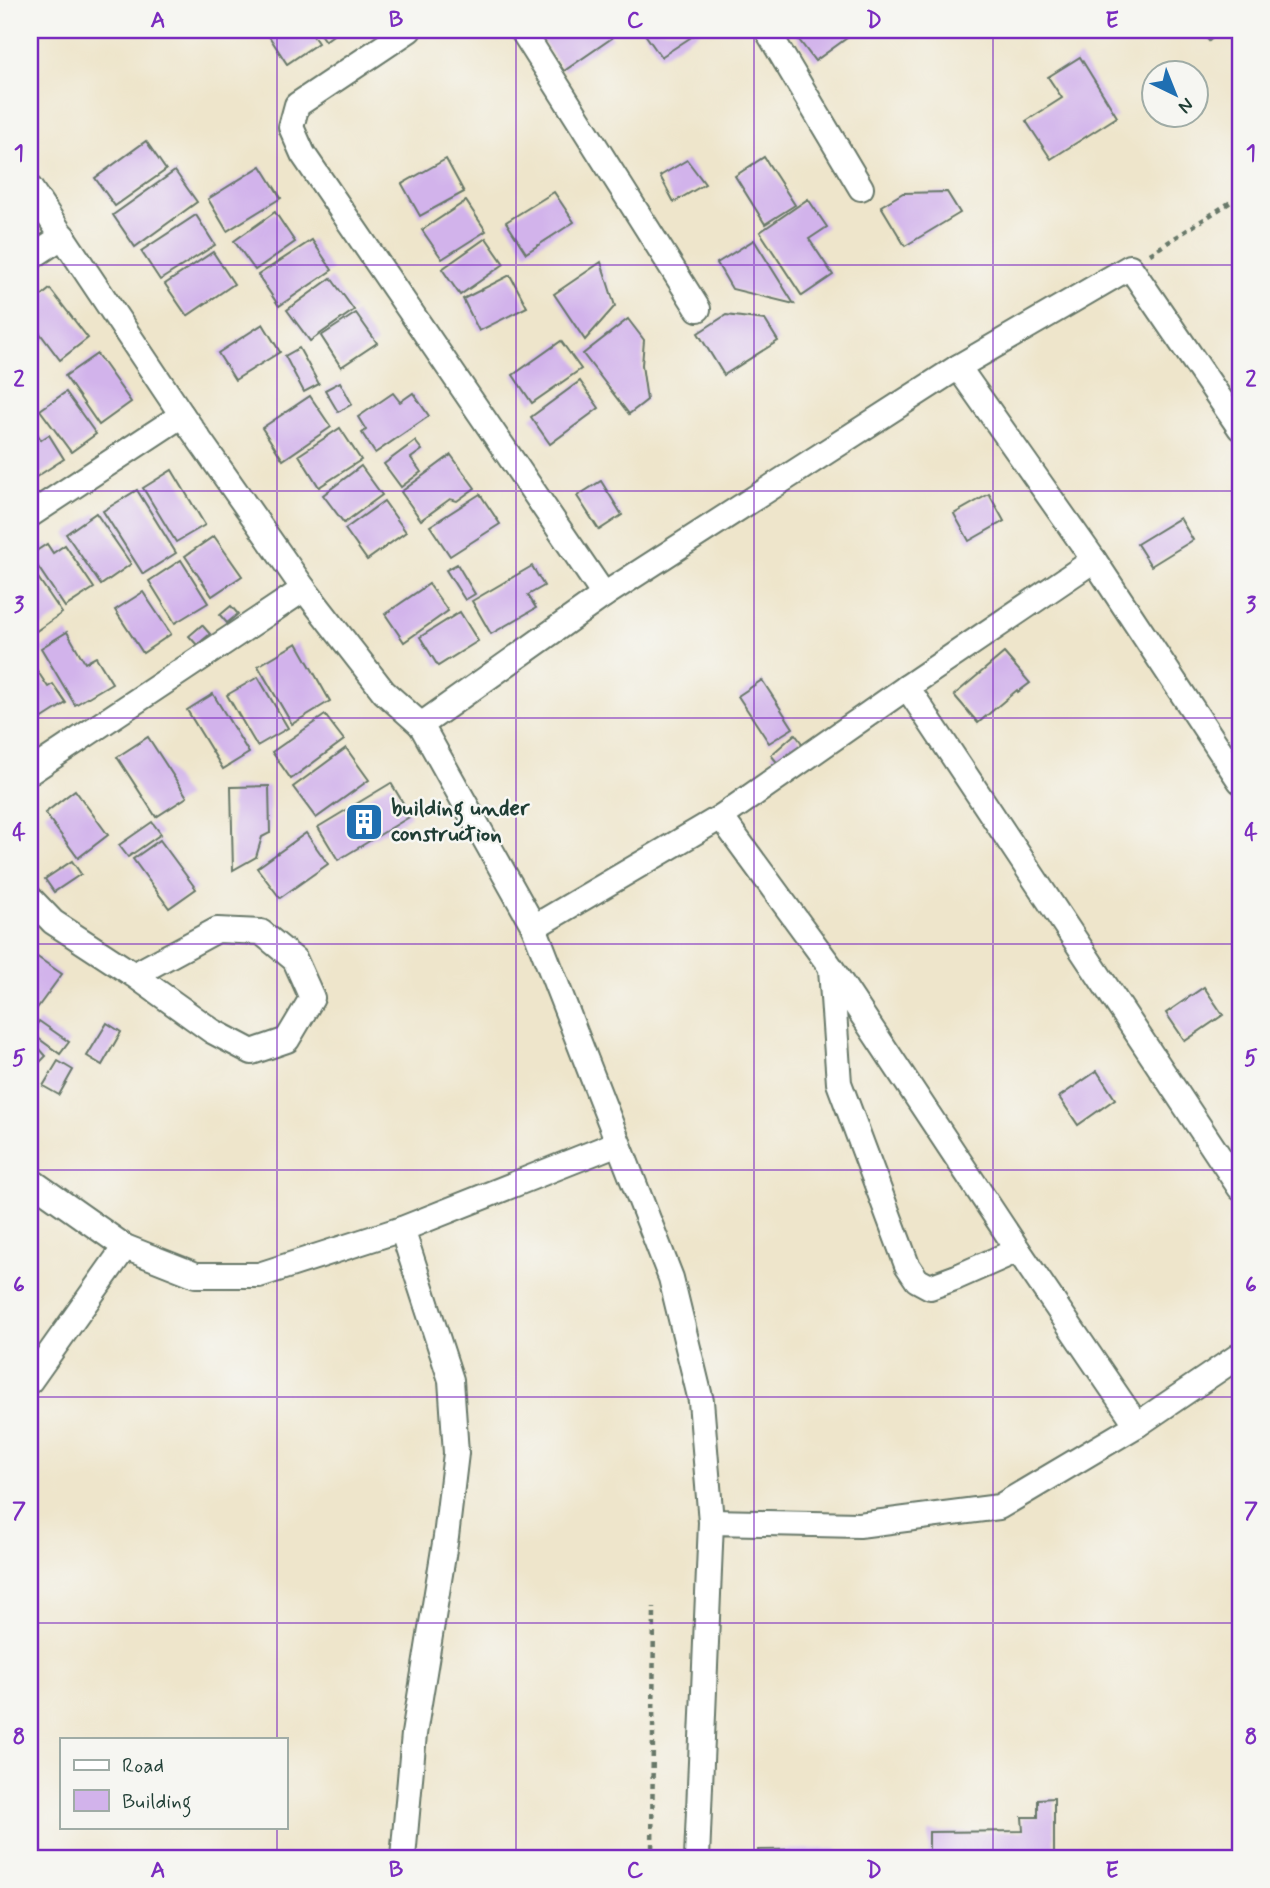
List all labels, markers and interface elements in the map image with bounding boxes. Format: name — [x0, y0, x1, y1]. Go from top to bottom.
text: A — [150, 6, 166, 36]
text: B — [389, 6, 404, 36]
text: C — [627, 6, 644, 36]
text: D — [866, 6, 882, 36]
text: E — [1105, 6, 1119, 36]
north arrow — [1140, 60, 1210, 130]
text: N — [1172, 92, 1199, 119]
text: 1 — [14, 139, 24, 169]
text: 1 — [1246, 139, 1256, 169]
text: 2 — [13, 365, 25, 395]
text: 2 — [1245, 365, 1257, 395]
text: 3 — [14, 591, 25, 621]
text: 3 — [1246, 591, 1257, 621]
place label: building under construction — [391, 794, 531, 850]
building icon: building under construction — [343, 801, 385, 843]
text: 4 — [12, 818, 26, 848]
text: 4 — [1244, 818, 1258, 848]
text: 5 — [12, 1044, 26, 1074]
text: 5 — [1244, 1044, 1258, 1074]
text: 6 — [13, 1271, 25, 1301]
text: 6 — [1245, 1271, 1257, 1301]
text: 7 — [12, 1497, 26, 1527]
text: 7 — [1244, 1497, 1258, 1527]
text: 8 — [13, 1723, 25, 1753]
text: 8 — [1245, 1723, 1257, 1753]
legend — [60, 1738, 287, 1828]
text: Road — [122, 1752, 164, 1780]
text: Building — [122, 1788, 192, 1818]
text: A — [150, 1856, 166, 1886]
text: B — [389, 1856, 404, 1886]
text: C — [627, 1856, 644, 1886]
text: D — [866, 1856, 882, 1886]
text: E — [1105, 1856, 1119, 1886]

